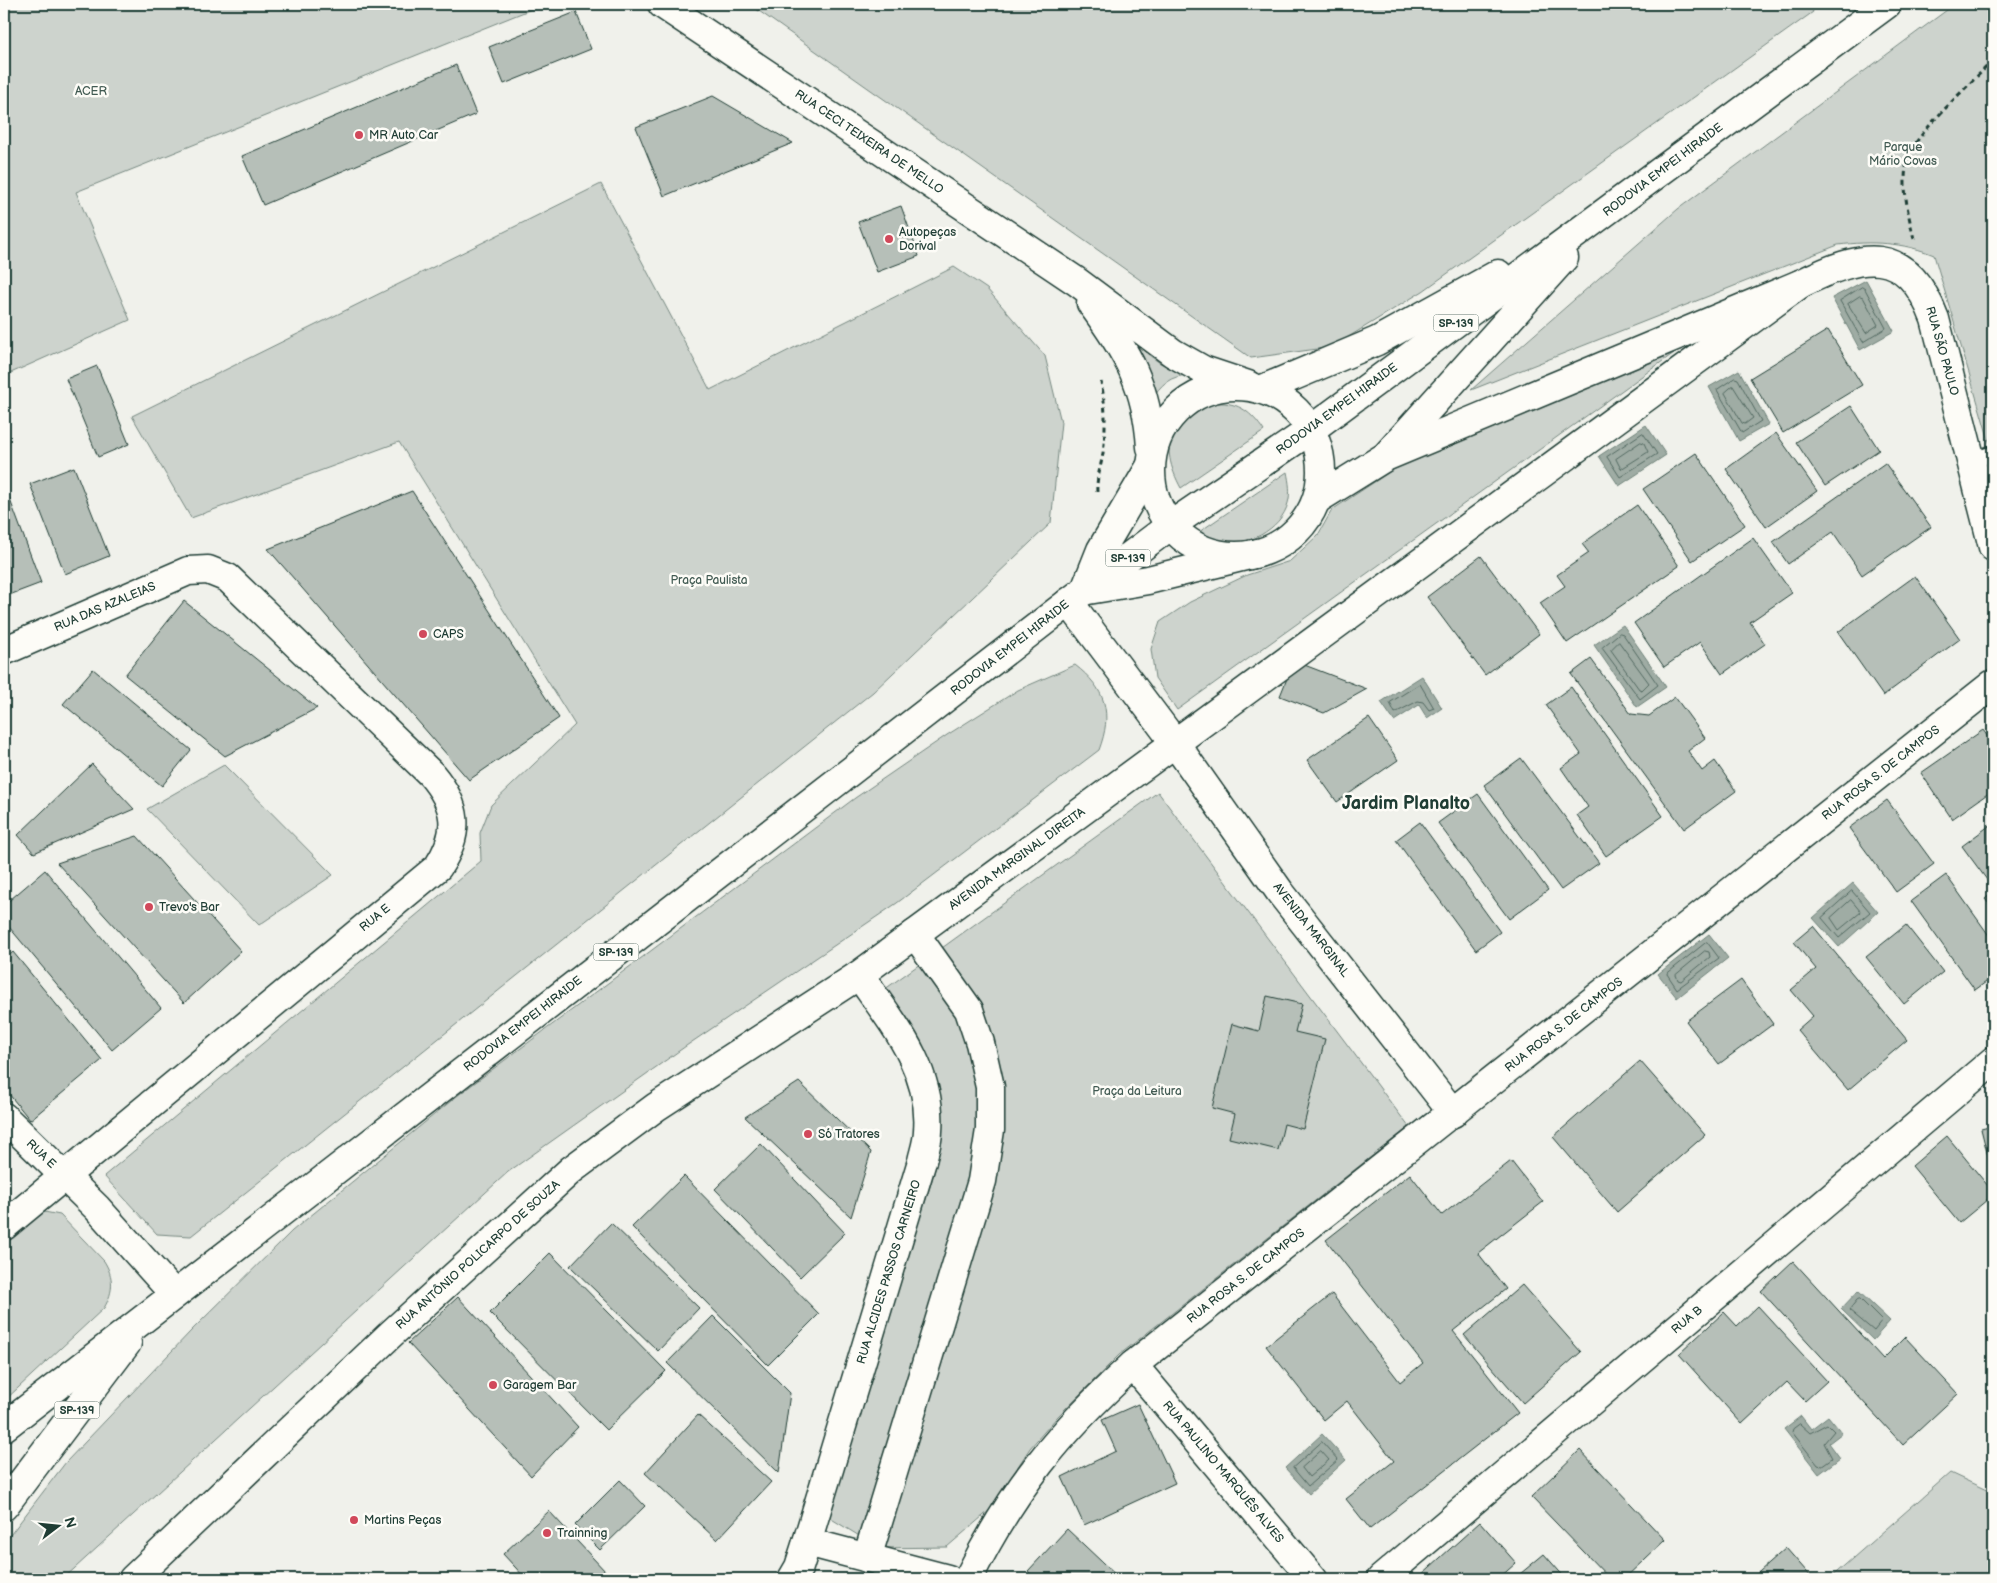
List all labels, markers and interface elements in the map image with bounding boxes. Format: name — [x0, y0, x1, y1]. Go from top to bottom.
park label: ACER — [75, 84, 107, 99]
street label: RUA CECI TEIXEIRA DE MELLO — [792, 87, 946, 197]
street label: RODOVIA EMPEI HIRAIDE — [1600, 120, 1726, 220]
place label: MR Auto Car — [369, 128, 439, 143]
marker: MR Auto Car — [353, 129, 365, 141]
park label: Parque Mário Covas — [1869, 140, 1937, 169]
place label: Autopeças Dorival — [899, 225, 956, 254]
marker: Autopeças Dorival — [883, 233, 895, 245]
street label: RUA SÃO PAULO — [1922, 304, 1963, 397]
road number: SP-139 — [1434, 314, 1478, 332]
street label: RODOVIA EMPEI HIRAIDE — [1273, 360, 1401, 458]
road number: SP-139 — [1106, 550, 1150, 566]
park label: Praça Paulista — [671, 573, 748, 588]
street label: RUA DAS AZALEIAS — [52, 579, 158, 635]
street label: RODOVIA EMPEI HIRAIDE — [948, 597, 1072, 699]
place label: CAPS — [433, 627, 464, 642]
marker: CAPS — [417, 628, 429, 640]
street label: RUA ROSA S. DE CAMPOS — [1819, 722, 1943, 824]
district label: Jardim Planalto — [1342, 793, 1470, 814]
street label: AVENIDA MARGINAL DIREITA — [946, 804, 1089, 913]
street label: AVENIDA MARGINAL — [1270, 880, 1353, 980]
place label: Trevo's Bar — [159, 900, 220, 915]
marker: Trevo's Bar — [143, 901, 155, 913]
street label: RUA E — [356, 901, 394, 935]
road number: SP-139 — [594, 944, 638, 960]
street label: RODOVIA EMPEI HIRAIDE — [461, 973, 585, 1075]
street label: RUA ROSA S. DE CAMPOS — [1502, 974, 1626, 1076]
park label: Praça da Leitura — [1092, 1084, 1182, 1099]
place label: Só Tratores — [818, 1127, 880, 1142]
marker: Só Tratores — [802, 1128, 814, 1140]
street label: RUA E — [23, 1136, 59, 1172]
street label: RUA ANTÔNIO POLICARPO DE SOUZA — [392, 1176, 564, 1333]
street label: RUA ALCIDES PASSOS CARNEIRO — [854, 1178, 924, 1366]
street label: RUA ROSA S. DE CAMPOS — [1184, 1225, 1308, 1327]
street label: RUA B — [1668, 1303, 1706, 1337]
place label: Garagem Bar — [503, 1378, 577, 1393]
marker: Garagem Bar — [487, 1379, 499, 1391]
street label: RUA PAULINO MARQUÊS ALVES — [1159, 1397, 1288, 1546]
road number: SP-139 — [54, 1402, 100, 1418]
north arrow — [32, 1500, 82, 1550]
place label: Martins Peças — [364, 1513, 441, 1528]
marker: Martins Peças — [348, 1514, 360, 1526]
text: N — [60, 1515, 80, 1530]
place label: Trainning — [557, 1526, 607, 1541]
marker: Trainning — [541, 1527, 553, 1539]

